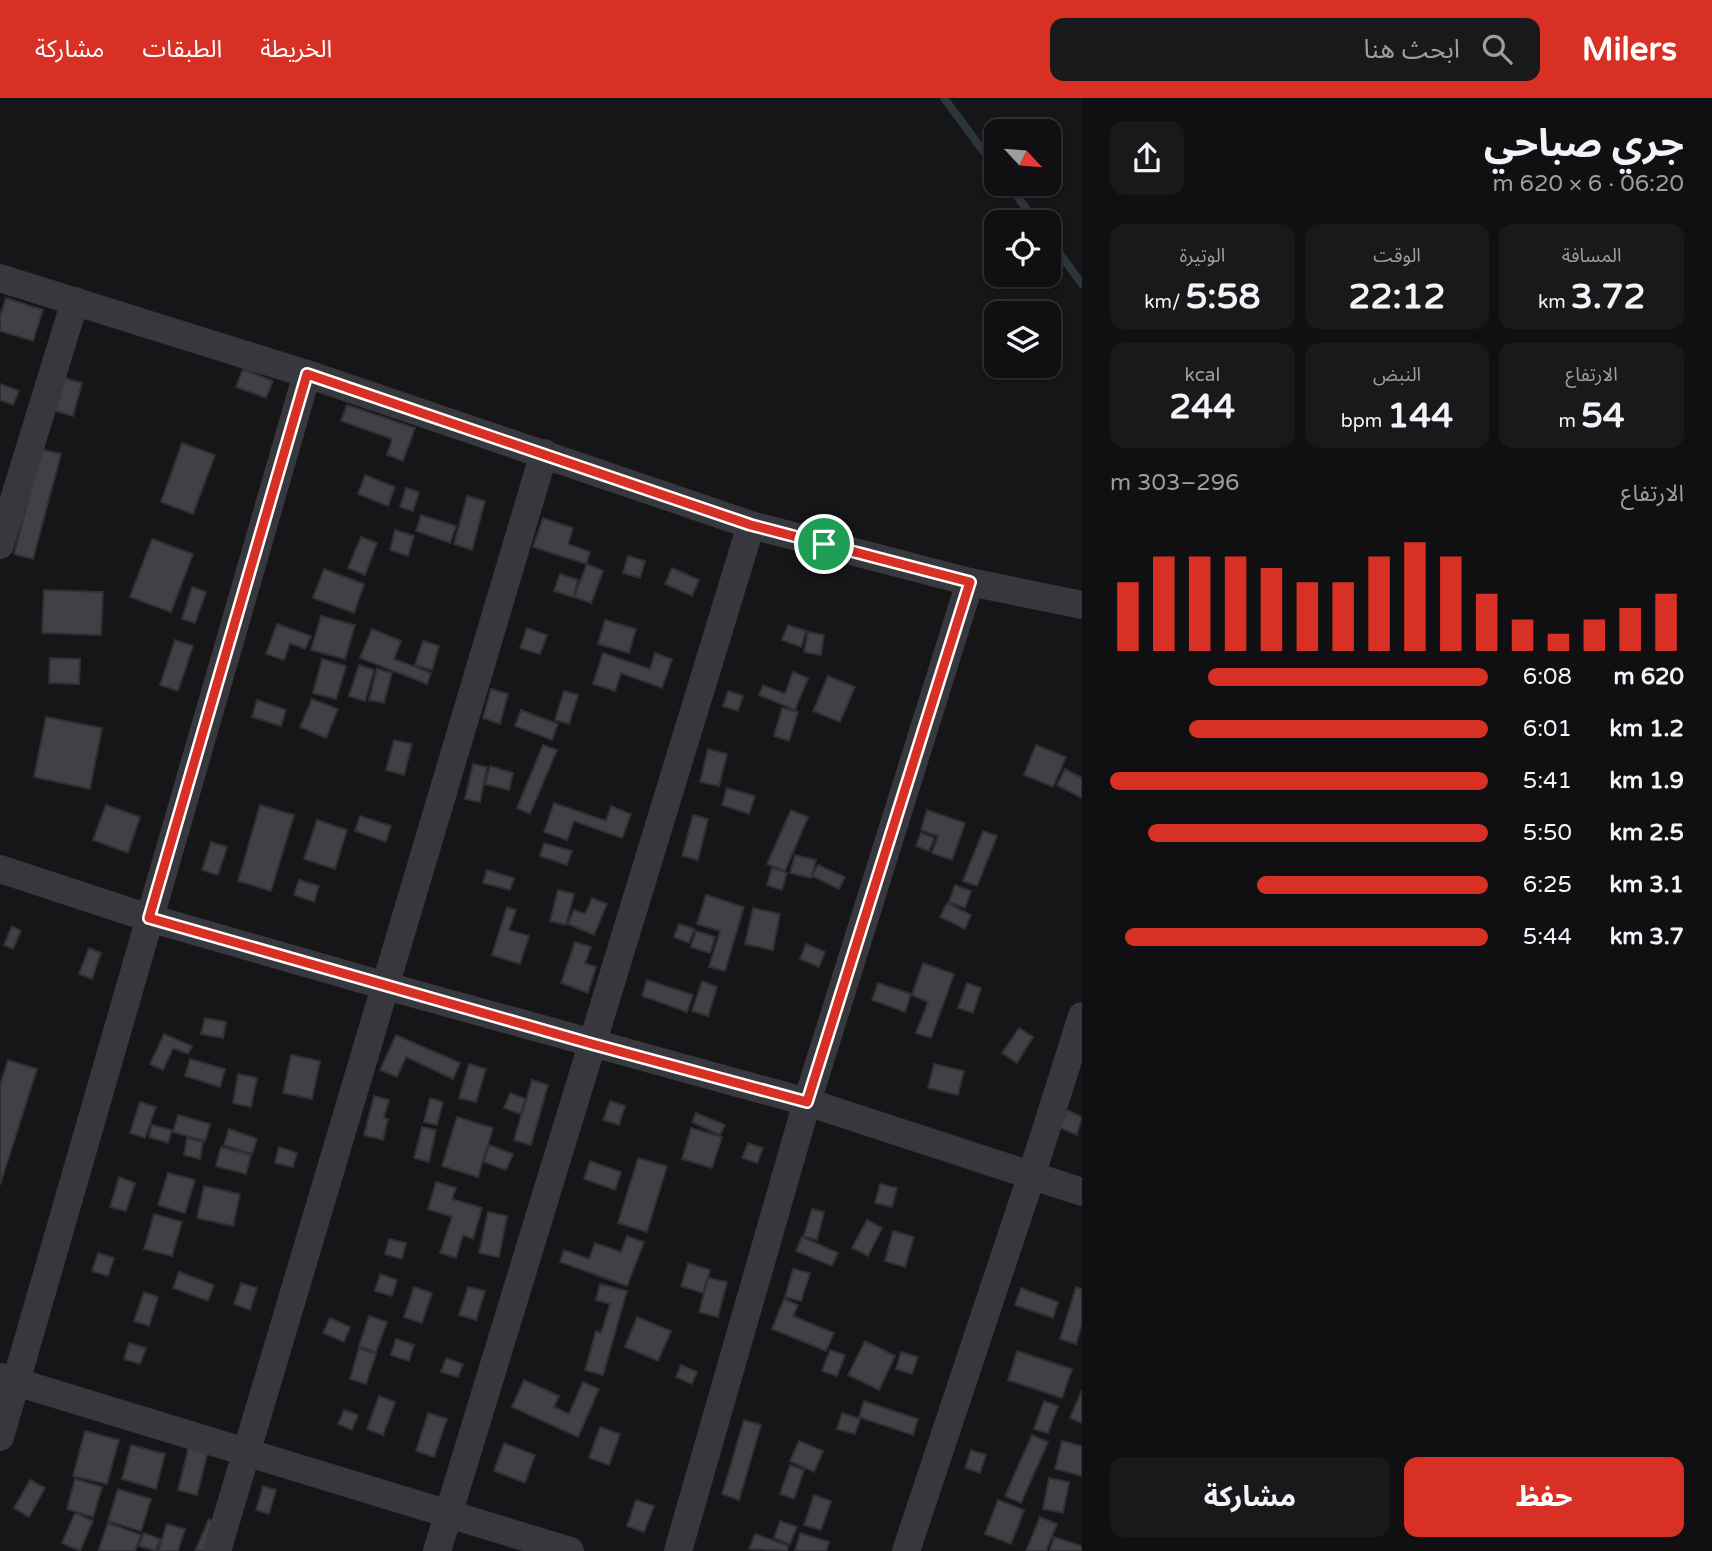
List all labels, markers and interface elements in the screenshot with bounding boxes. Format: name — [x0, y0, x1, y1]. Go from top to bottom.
search box — [1050, 18, 1540, 81]
icon: search — [1478, 30, 1516, 68]
text: Milers — [1582, 30, 1677, 69]
text: ابحث هنا — [1364, 34, 1460, 65]
text: مشاركة — [35, 35, 104, 64]
text: الطبقات — [142, 35, 222, 64]
text: الخريطة — [260, 35, 332, 64]
north arrow — [984, 119, 1060, 196]
map controls — [984, 119, 1061, 378]
button: share — [1110, 121, 1184, 195]
text: جري صباحي — [1484, 121, 1684, 167]
text: 06:20 · 6 × 620 m — [1492, 170, 1684, 198]
button: locate — [984, 210, 1061, 287]
text: الوتيرة — [1180, 245, 1225, 267]
text: الوقت — [1373, 245, 1421, 267]
text: المسافة — [1562, 245, 1622, 267]
text: 5:58 — [1185, 276, 1260, 318]
text: 22:12 — [1348, 276, 1446, 318]
text: 3.72 — [1571, 276, 1645, 318]
text: /km — [1144, 291, 1185, 313]
text: km — [1538, 291, 1571, 313]
button: layers — [984, 301, 1061, 378]
text: kcal — [1184, 364, 1220, 386]
text: النبض — [1373, 364, 1421, 386]
text: الارتفاع — [1566, 364, 1618, 386]
text: 244 — [1169, 386, 1235, 428]
text: 144 — [1387, 395, 1453, 437]
text: 54 — [1581, 395, 1625, 437]
text: bpm — [1341, 410, 1387, 432]
text: m — [1558, 410, 1581, 432]
text: 296–303 m — [1110, 469, 1240, 497]
text: الارتفاع — [1621, 480, 1684, 508]
pin — [794, 514, 854, 574]
icon: arrive — [805, 525, 843, 563]
text: 6:08 — [1523, 663, 1572, 691]
text: 620 m — [1614, 663, 1684, 691]
text: 6:01 — [1523, 715, 1572, 743]
text: 1.2 km — [1609, 715, 1684, 743]
text: 5:41 — [1523, 767, 1572, 795]
text: 1.9 km — [1609, 767, 1684, 795]
text: 5:50 — [1523, 819, 1572, 847]
text: 2.5 km — [1609, 819, 1684, 847]
text: 6:25 — [1523, 871, 1572, 899]
text: 3.1 km — [1609, 871, 1684, 899]
text: 5:44 — [1523, 923, 1572, 951]
text: 3.7 km — [1610, 923, 1684, 951]
button: مشاركة — [1110, 1457, 1390, 1537]
button: حفظ — [1404, 1457, 1684, 1537]

